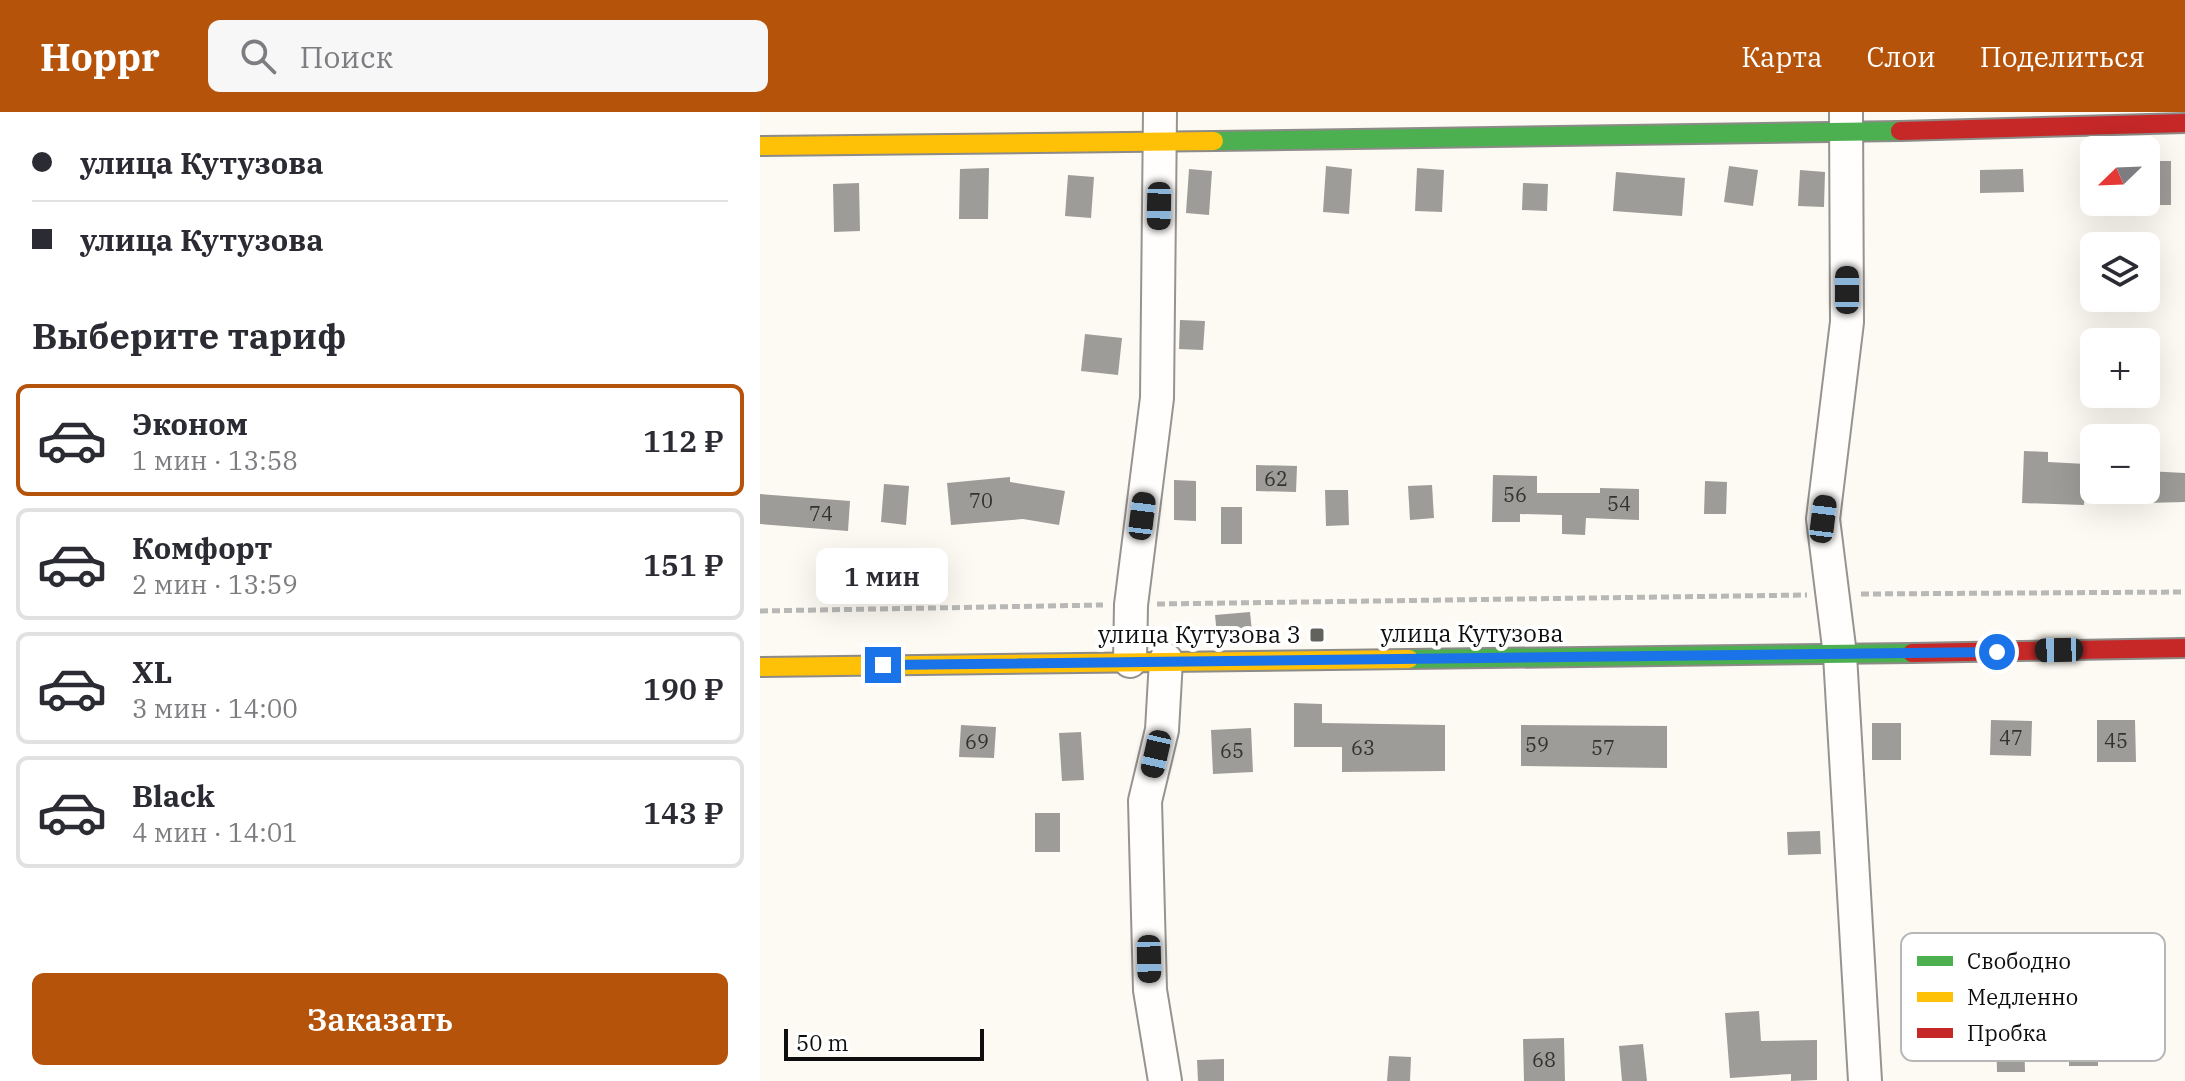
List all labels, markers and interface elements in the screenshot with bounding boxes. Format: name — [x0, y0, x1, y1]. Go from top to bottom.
search box — [208, 20, 768, 92]
text: Hoppr — [40, 32, 160, 81]
icon: search — [236, 34, 280, 78]
text: Поиск — [300, 37, 393, 76]
text: Карта — [1741, 38, 1822, 75]
text: Слои — [1866, 38, 1936, 75]
text: Поделиться — [1980, 38, 2145, 75]
north arrow — [2080, 136, 2160, 216]
map controls — [2080, 136, 2160, 504]
text: улица Кутузова — [80, 143, 324, 182]
car — [1147, 182, 1171, 230]
text: улица Кутузова — [80, 220, 324, 259]
button: layers — [2080, 232, 2160, 312]
car — [1835, 266, 1859, 314]
text: Выберите тариф — [32, 312, 346, 359]
button: + — [2080, 328, 2160, 408]
icon: car — [36, 404, 108, 476]
text: Эконом — [132, 404, 248, 443]
text: 112 ₽ — [643, 421, 724, 460]
button: − — [2080, 424, 2160, 504]
text: 1 мин · 13:58 — [132, 443, 298, 477]
house number: 62 — [1264, 465, 1288, 492]
house number: 56 — [1503, 481, 1527, 508]
house number: 70 — [969, 487, 993, 514]
house number: 54 — [1607, 490, 1631, 517]
car — [1127, 491, 1157, 541]
car — [1808, 494, 1838, 544]
house number: 74 — [809, 500, 833, 527]
icon: car — [36, 528, 108, 600]
text: Комфорт — [132, 528, 273, 567]
text: 151 ₽ — [643, 545, 724, 584]
callout: 1 мин — [817, 549, 949, 605]
text: 1 мин — [844, 559, 920, 593]
text: 2 мин · 13:59 — [132, 567, 298, 601]
street label: улица Кутузова — [1381, 617, 1564, 649]
place label: улица Кутузова 3 — [1098, 618, 1301, 650]
marker: улица Кутузова 3 — [1308, 626, 1326, 644]
route start — [1979, 634, 2015, 670]
car — [2035, 638, 2083, 662]
route end — [865, 647, 901, 683]
icon: car — [36, 652, 108, 724]
text: XL — [132, 652, 172, 691]
text: 190 ₽ — [643, 669, 724, 708]
text: 3 мин · 14:00 — [132, 691, 298, 725]
house number: 47 — [1999, 724, 2023, 751]
house number: 45 — [2104, 727, 2128, 754]
house number: 69 — [965, 728, 989, 755]
car — [1139, 728, 1173, 780]
house number: 59 — [1525, 731, 1549, 758]
house number: 63 — [1351, 734, 1375, 761]
house number: 57 — [1591, 734, 1615, 761]
house number: 65 — [1220, 737, 1244, 764]
icon: car — [36, 776, 108, 848]
text: Black — [132, 776, 215, 815]
text: 143 ₽ — [643, 793, 724, 832]
text: 4 мин · 14:01 — [132, 815, 298, 849]
legend — [1901, 933, 2165, 1061]
car — [1137, 935, 1161, 983]
text: Свободно — [1967, 946, 2071, 975]
button: Заказать — [32, 973, 728, 1065]
text: Медленно — [1967, 982, 2078, 1011]
text: Пробка — [1967, 1018, 2047, 1047]
scale bar — [784, 1025, 984, 1061]
text: 50 m — [796, 1028, 848, 1057]
house number: 68 — [1532, 1046, 1556, 1073]

